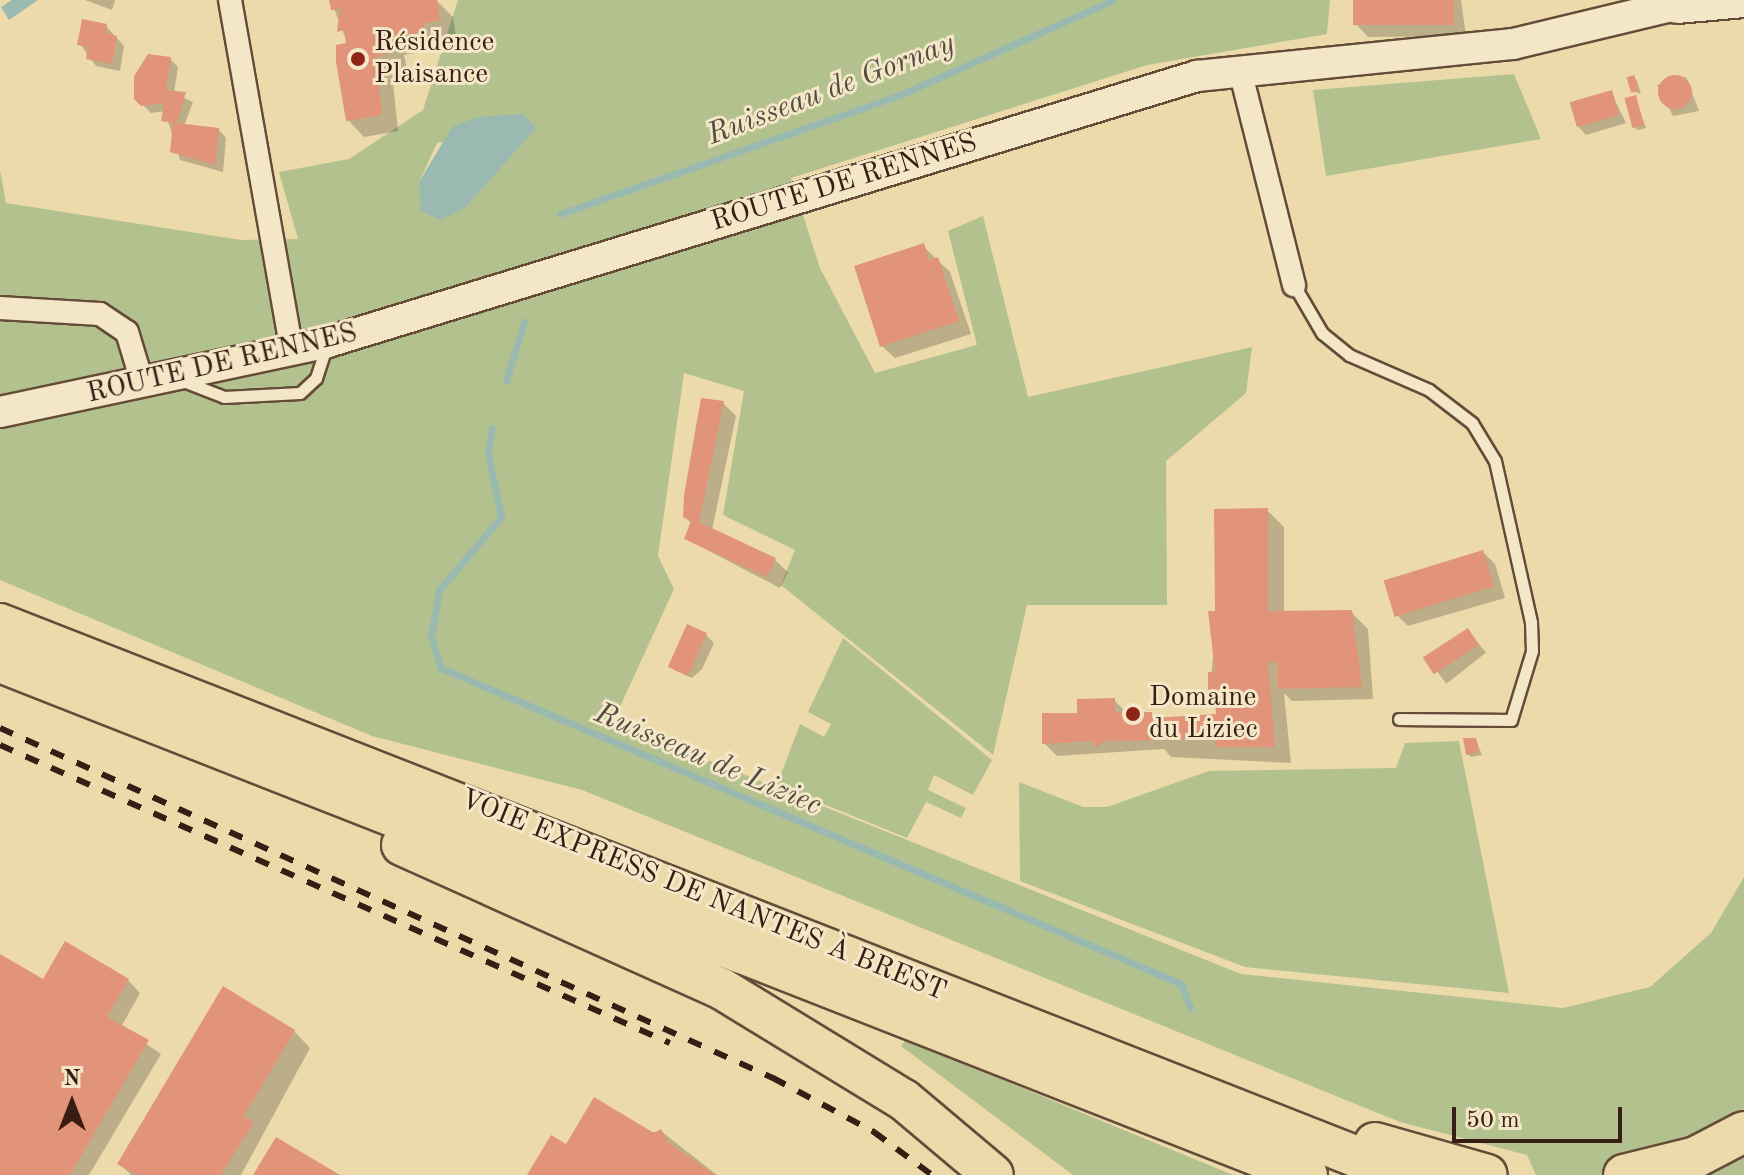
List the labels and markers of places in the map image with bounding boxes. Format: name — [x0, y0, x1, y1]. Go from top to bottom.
place label: Résidence Plaisance — [374, 26, 494, 92]
marker: Résidence Plaisance — [349, 50, 367, 68]
place label: Domaine du Liziec — [1149, 681, 1258, 747]
marker: Domaine du Liziec — [1124, 705, 1142, 723]

